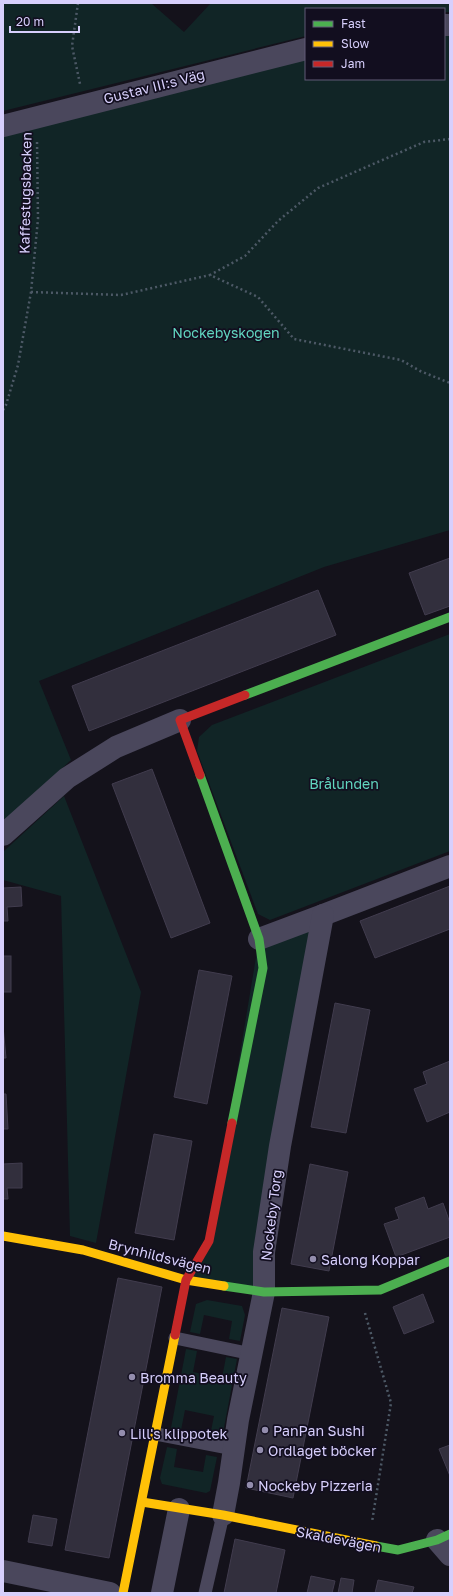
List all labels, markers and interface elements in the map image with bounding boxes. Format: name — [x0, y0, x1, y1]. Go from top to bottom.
scale bar — [10, 8, 79, 34]
legend — [305, 8, 445, 80]
text: 20 m — [16, 14, 44, 29]
text: Fast — [341, 16, 366, 31]
text: Slow — [341, 36, 369, 51]
text: Jam — [341, 56, 365, 71]
street label: Gustav III:s Väg — [102, 65, 206, 107]
street label: Kaffestugsbacken — [15, 132, 35, 254]
park label: Nockebyskogen — [172, 324, 280, 341]
park label: Brålunden — [309, 775, 379, 792]
street label: Nockeby Torg — [257, 1168, 285, 1262]
street label: Brynhildsvägen — [107, 1235, 213, 1277]
place label: Salong Koppar — [321, 1251, 420, 1268]
marker: Salong Koppar — [308, 1254, 318, 1264]
place label: Bromma Beauty — [140, 1369, 247, 1386]
marker: Bromma Beauty — [127, 1372, 137, 1382]
place label: PanPan Sushi — [273, 1422, 365, 1439]
place label: Lill's klippotek — [130, 1425, 228, 1442]
marker: PanPan Sushi — [260, 1425, 270, 1435]
marker: Lill's klippotek — [117, 1428, 127, 1438]
place label: Ordlaget böcker — [268, 1442, 377, 1459]
marker: Ordlaget böcker — [255, 1445, 265, 1455]
place label: Nockeby Pizzeria — [258, 1477, 373, 1494]
marker: Nockeby Pizzeria — [245, 1480, 255, 1490]
street label: Skaldevägen — [295, 1522, 383, 1556]

